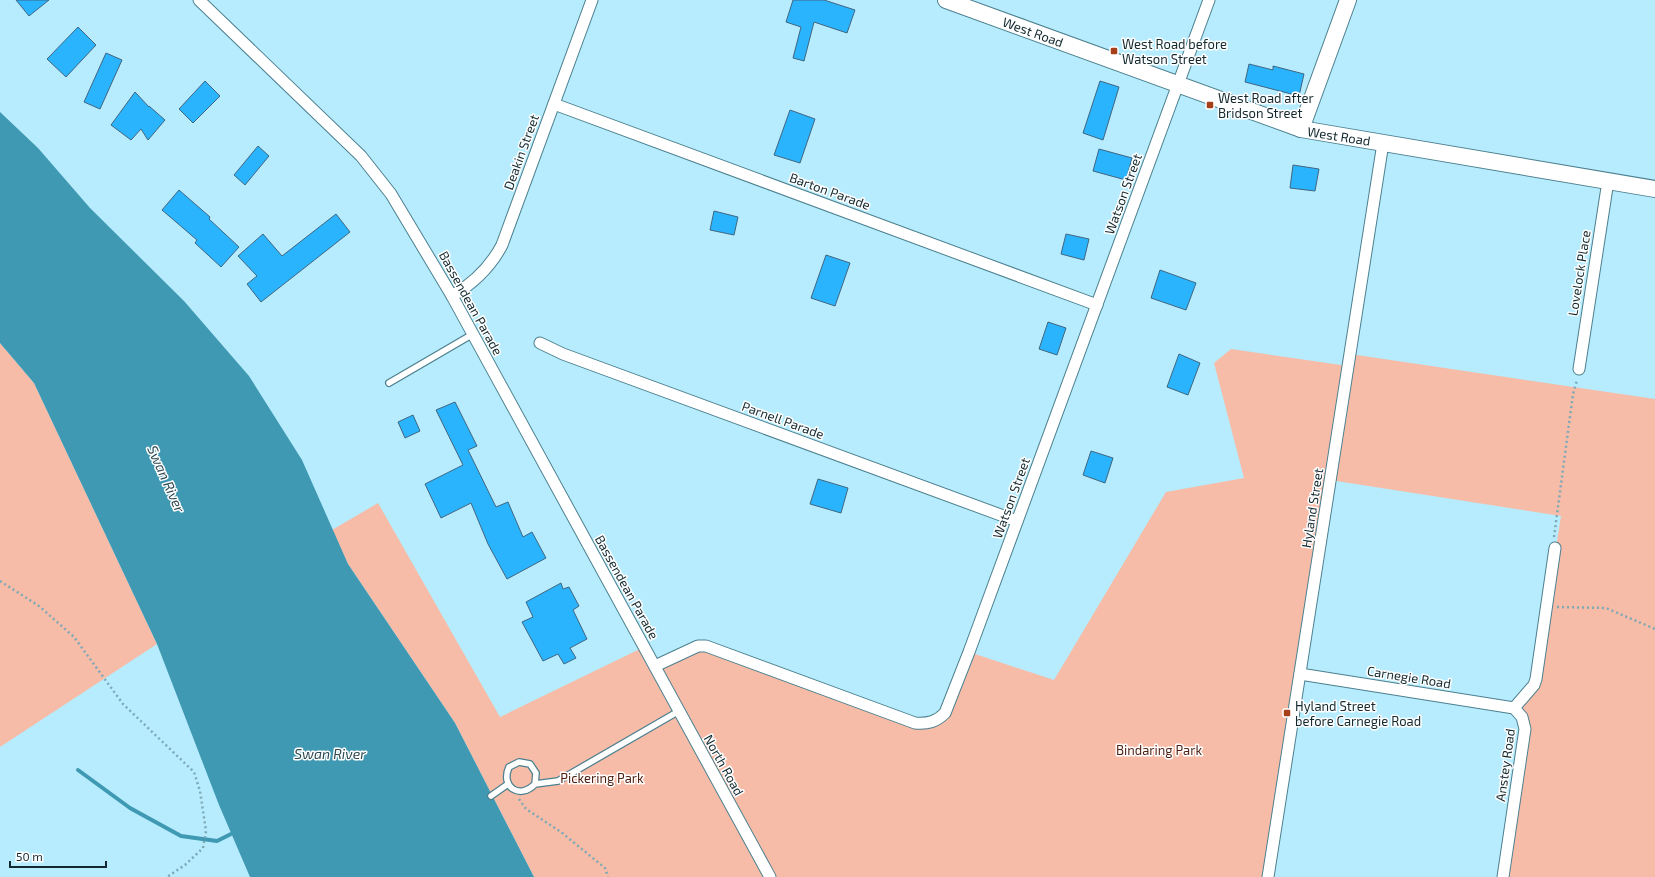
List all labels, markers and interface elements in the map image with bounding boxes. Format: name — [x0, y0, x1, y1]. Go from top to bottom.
street label: West Road — [1000, 14, 1066, 50]
place label: West Road before Watson Street — [1122, 36, 1227, 67]
marker: West Road before Watson Street — [1109, 46, 1119, 56]
place label: West Road after Bridson Street — [1218, 90, 1314, 121]
marker: West Road after Bridson Street — [1205, 100, 1215, 110]
street label: Deakin Street — [500, 112, 542, 192]
street label: West Road — [1306, 123, 1372, 149]
street label: Watson Street — [1101, 151, 1145, 237]
street label: Barton Parade — [787, 169, 873, 213]
street label: Lovelock Place — [1564, 229, 1594, 317]
street label: Bassendean Parade — [436, 248, 506, 358]
street label: Parnell Parade — [740, 398, 826, 442]
water label: Swan River — [144, 443, 189, 515]
street label: Watson Street — [989, 455, 1033, 541]
street label: Hyland Street — [1298, 467, 1326, 549]
street label: Bassendean Parade — [592, 532, 662, 642]
street label: Carnegie Road — [1366, 662, 1452, 692]
place label: Hyland Street before Carnegie Road — [1295, 698, 1421, 729]
marker: Hyland Street before Carnegie Road — [1282, 708, 1292, 718]
street label: Anstey Road — [1492, 727, 1518, 803]
street label: North Road — [701, 732, 747, 798]
park label: Bindaring Park — [1116, 742, 1202, 758]
water label: Swan River — [294, 745, 366, 762]
park label: Pickering Park — [560, 770, 644, 786]
scale bar — [10, 843, 106, 869]
text: 50 m — [16, 849, 43, 863]

